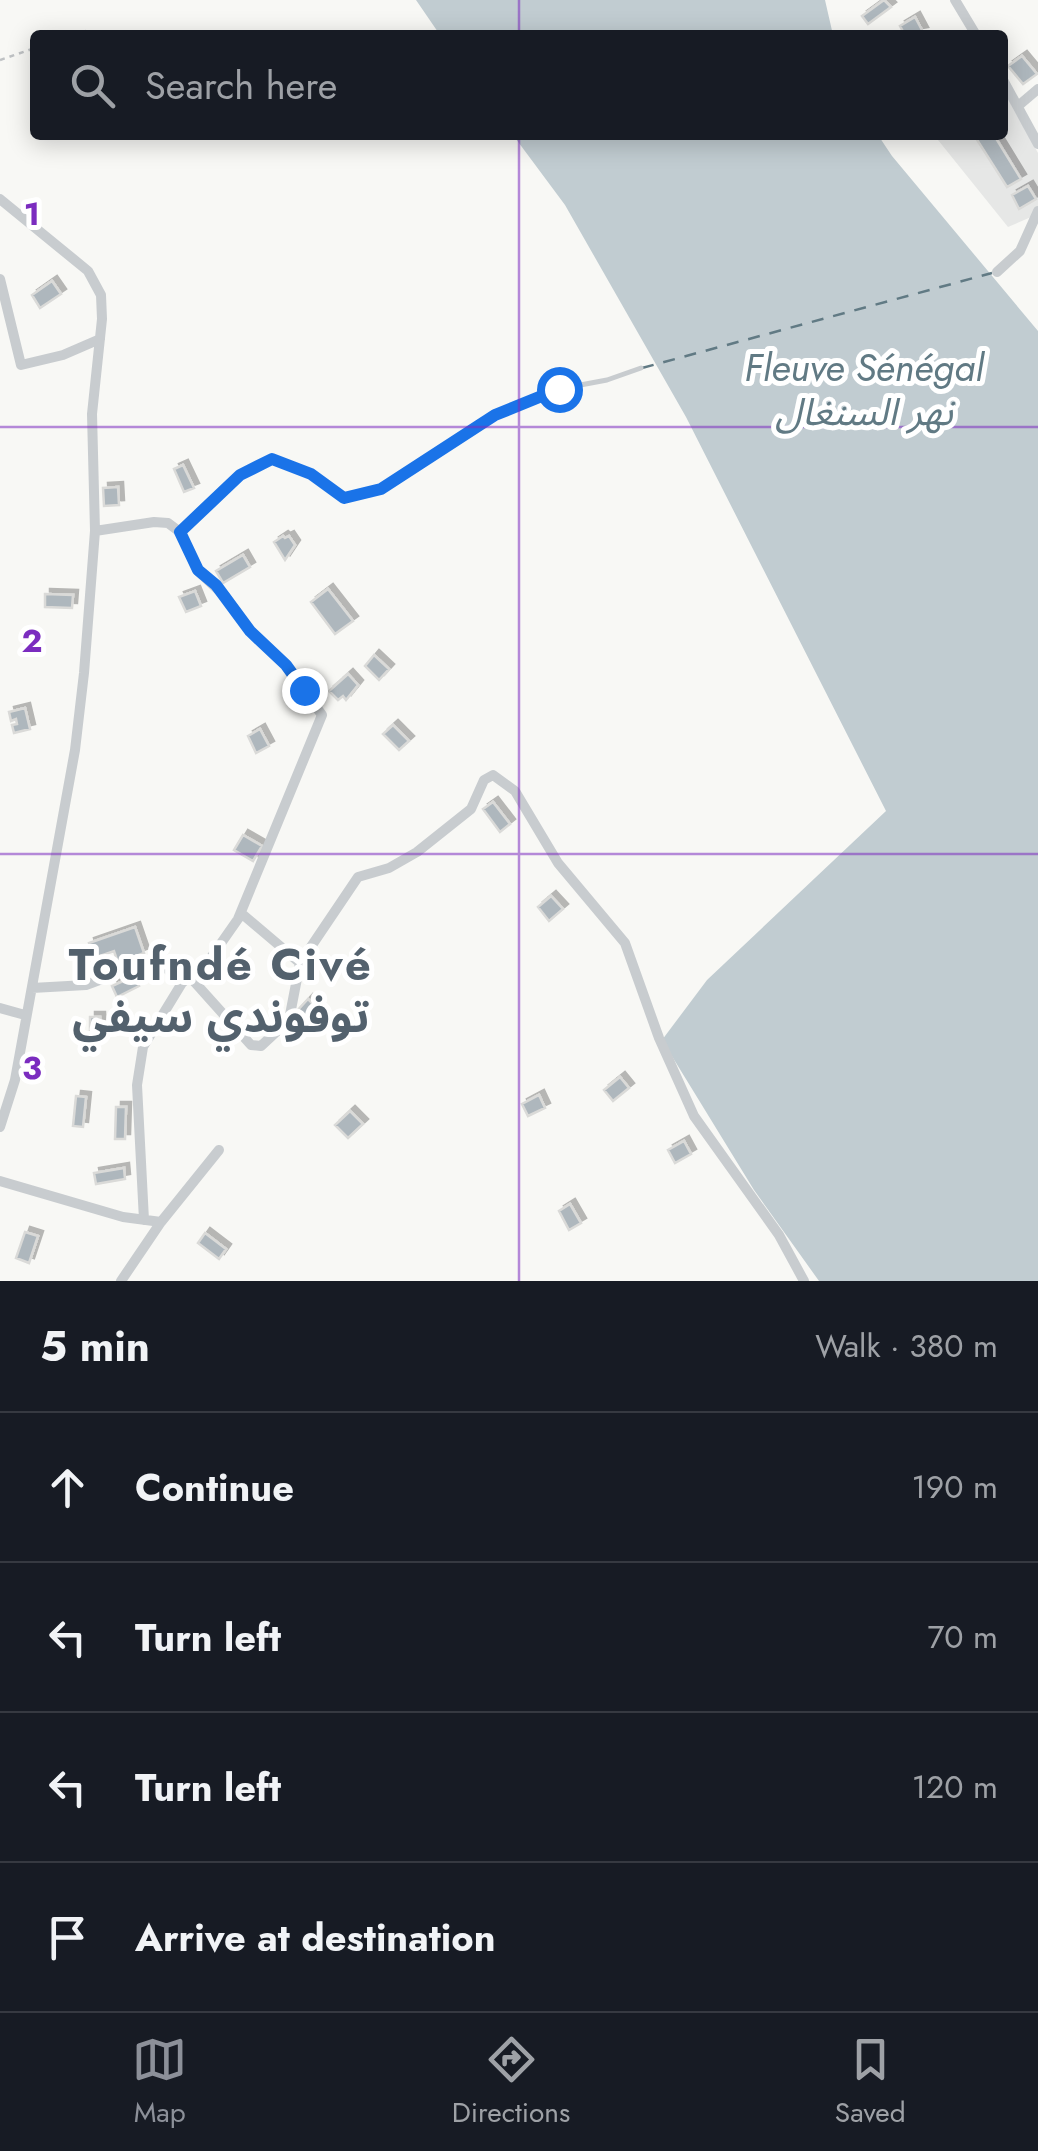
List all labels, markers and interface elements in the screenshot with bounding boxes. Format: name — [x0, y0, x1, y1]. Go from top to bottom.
search box — [30, 30, 1008, 140]
icon: search — [65, 58, 120, 113]
text: Search here — [145, 58, 337, 113]
text: 1 — [24, 191, 40, 237]
water label: Fleuve Sénégal نهر السنغال — [744, 340, 985, 439]
route start — [537, 367, 583, 413]
text: 2 — [22, 618, 43, 664]
route end — [282, 668, 328, 714]
district label: Toufndé Civé توفوندي سيفي — [69, 932, 373, 1052]
text: 3 — [22, 1045, 42, 1091]
text: 5 min — [40, 1316, 150, 1377]
text: Walk · 380 m — [815, 1323, 998, 1369]
icon: ahead — [40, 1460, 95, 1515]
text: Continue — [135, 1460, 294, 1515]
text: 190 m — [911, 1464, 998, 1510]
icon: left — [40, 1610, 95, 1665]
text: Turn left — [135, 1610, 281, 1665]
text: 70 m — [927, 1614, 998, 1660]
icon: left — [40, 1760, 95, 1815]
text: Turn left — [135, 1760, 281, 1815]
text: 120 m — [912, 1764, 998, 1810]
icon: arrive — [40, 1910, 95, 1965]
text: Arrive at destination — [135, 1910, 496, 1965]
tab: Map — [132, 2032, 187, 2133]
tab: Directions — [452, 2032, 570, 2133]
tab: Saved — [835, 2032, 906, 2133]

